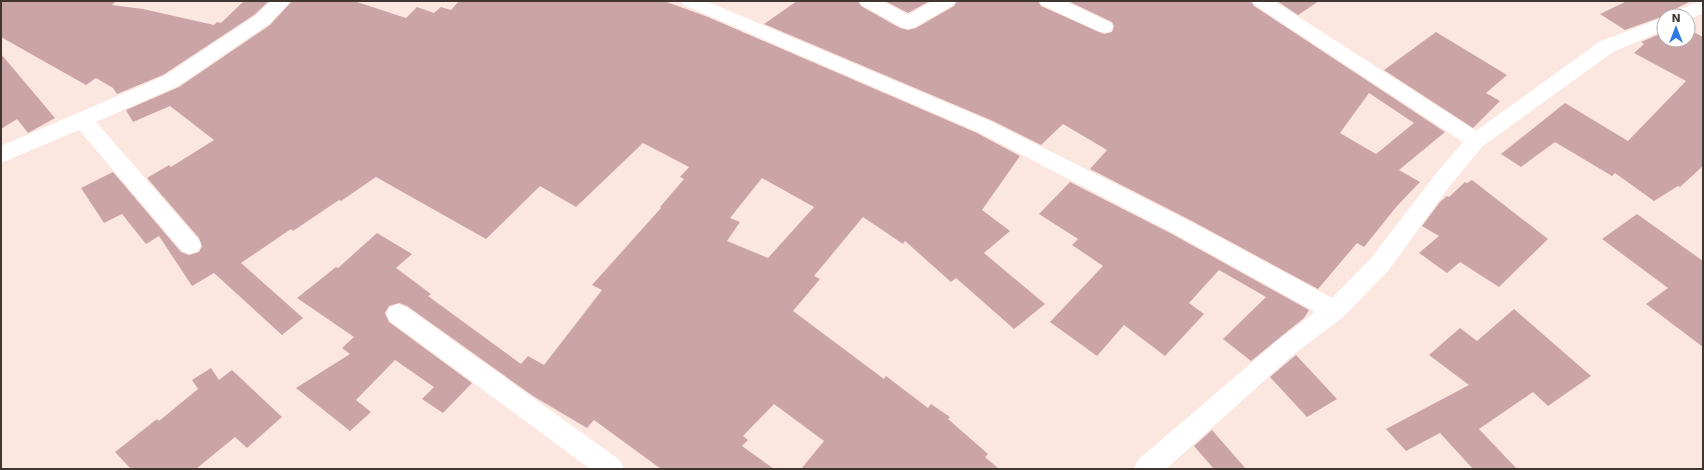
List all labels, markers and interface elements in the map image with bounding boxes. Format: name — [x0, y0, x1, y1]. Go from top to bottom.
north arrow — [1656, 8, 1696, 48]
text: N — [1671, 12, 1681, 25]

